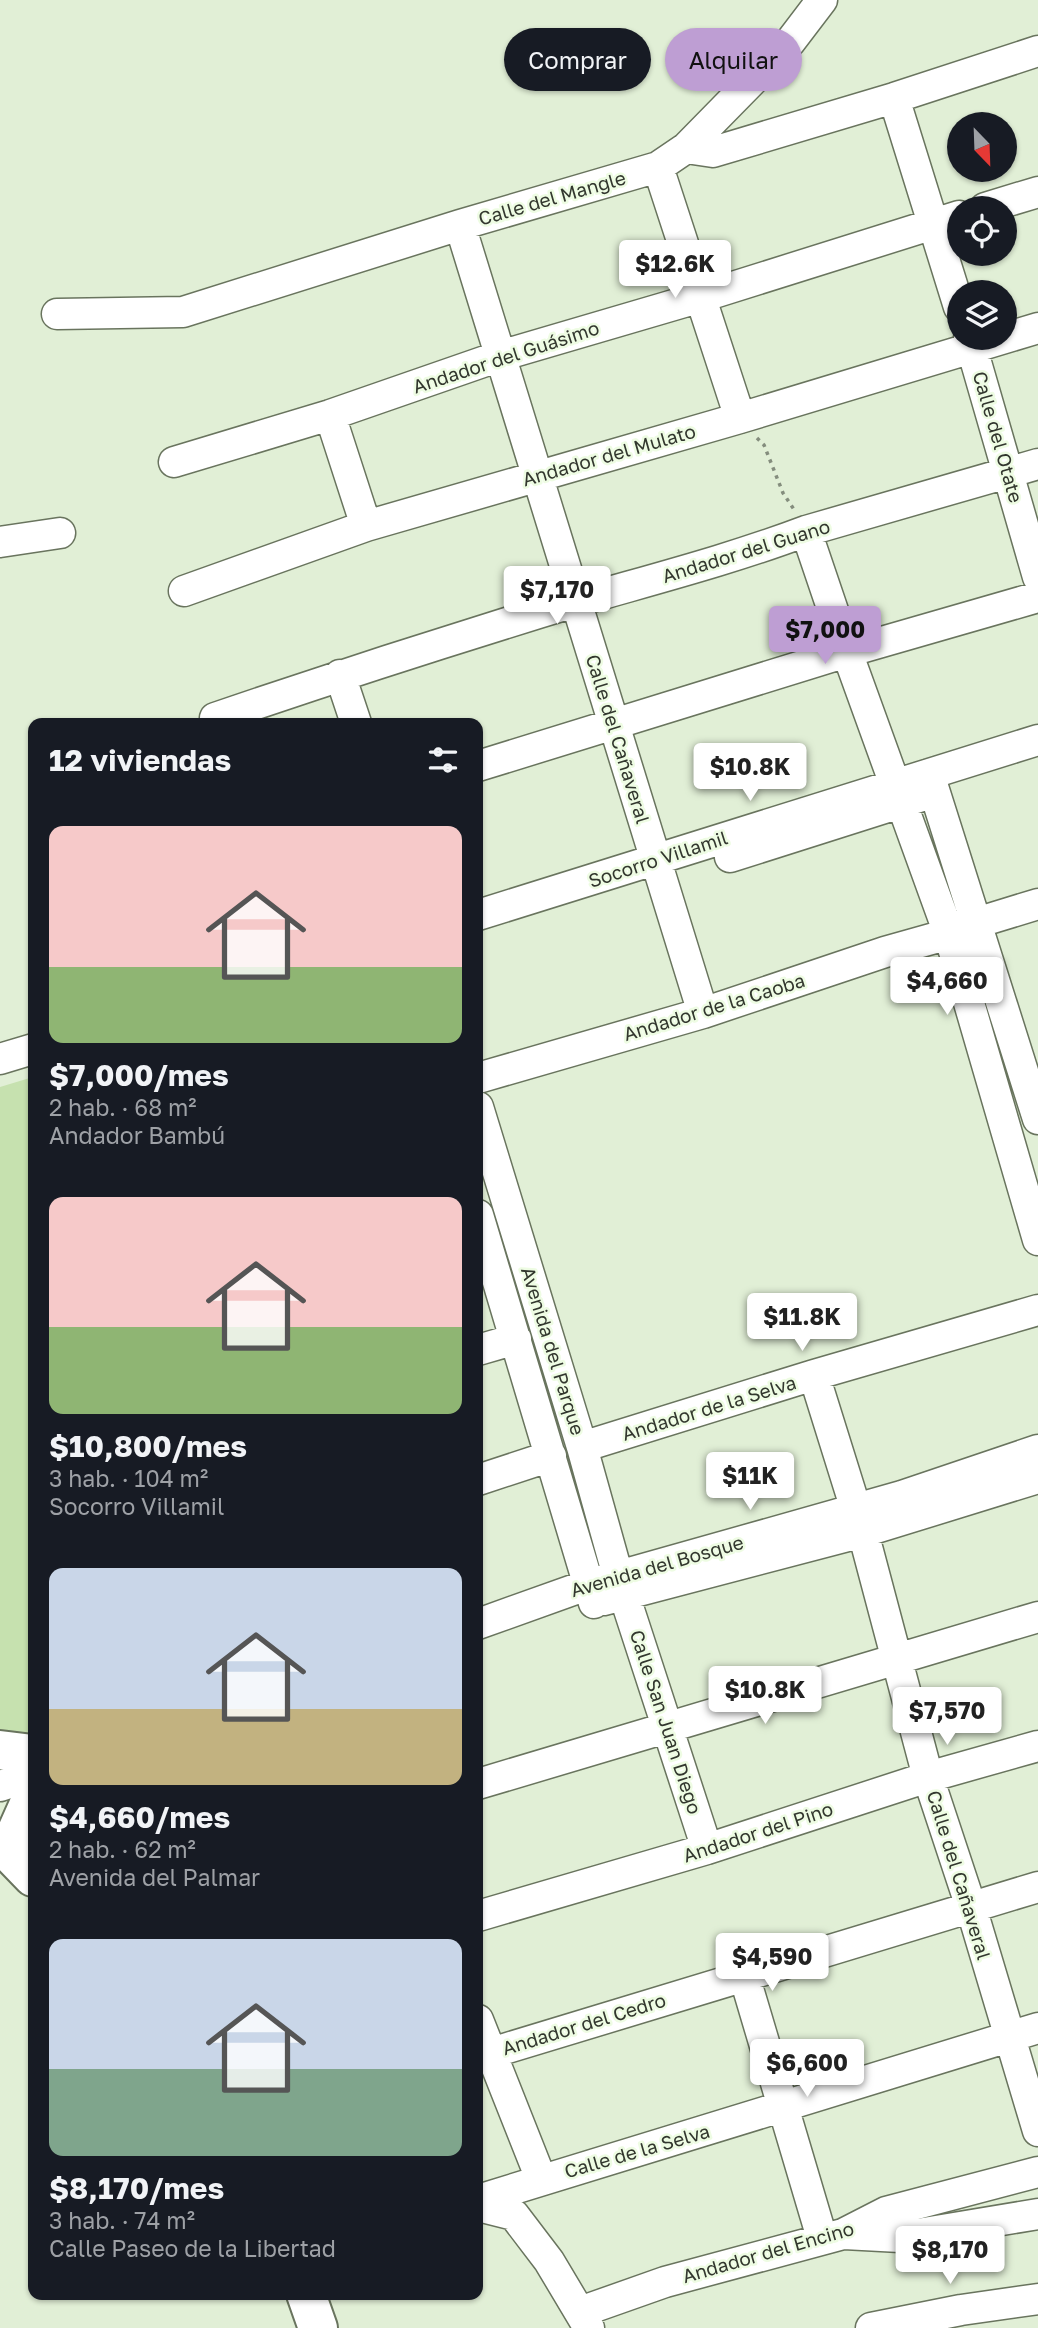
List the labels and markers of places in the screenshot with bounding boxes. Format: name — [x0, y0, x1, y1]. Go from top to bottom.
pin: $12.6K — [618, 240, 732, 300]
pin: $7,170 — [500, 566, 614, 626]
pin: $7,000 — [768, 606, 882, 666]
pin: $10.8K — [693, 744, 807, 803]
pin: $4,660 — [890, 958, 1004, 1017]
pin: $11.8K — [745, 1294, 859, 1353]
pin: $11K — [709, 1452, 791, 1512]
pin: $10.8K — [708, 1666, 822, 1726]
pin: $7,570 — [890, 1688, 1004, 1747]
pin: $4,590 — [715, 1934, 829, 1993]
pin: $6,600 — [750, 2039, 864, 2099]
pin: $8,170 — [893, 2226, 1007, 2286]

